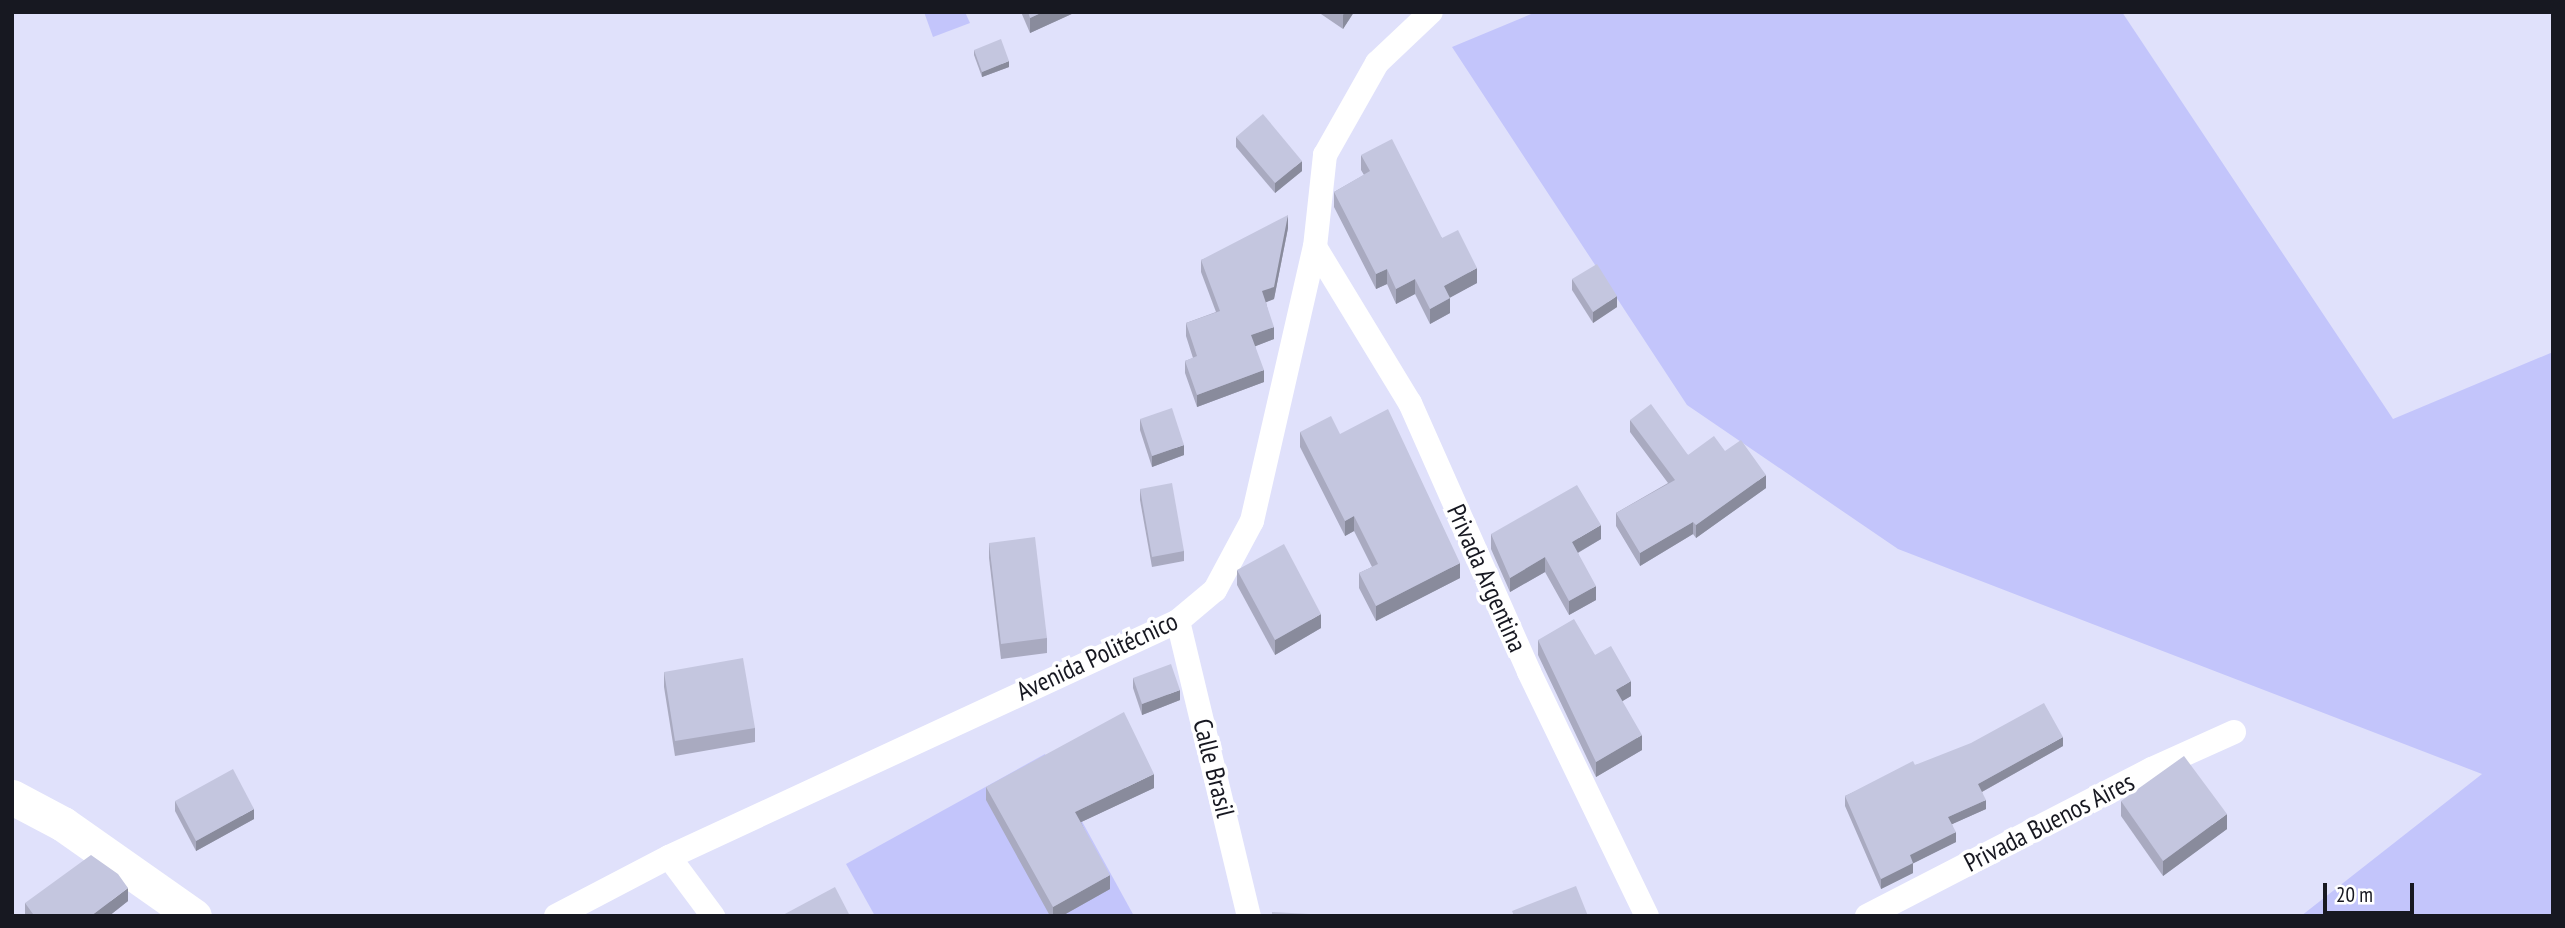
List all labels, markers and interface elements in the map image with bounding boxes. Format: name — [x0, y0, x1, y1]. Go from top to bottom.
street label: Privada Argentina — [1440, 499, 1534, 657]
street label: Avenida Politécnico — [1011, 605, 1183, 707]
street label: Calle Brasil — [1187, 715, 1241, 821]
street label: Privada Buenos Aires — [1958, 766, 2140, 878]
scale bar — [2327, 869, 2418, 913]
text: 20 m — [2336, 881, 2373, 908]

